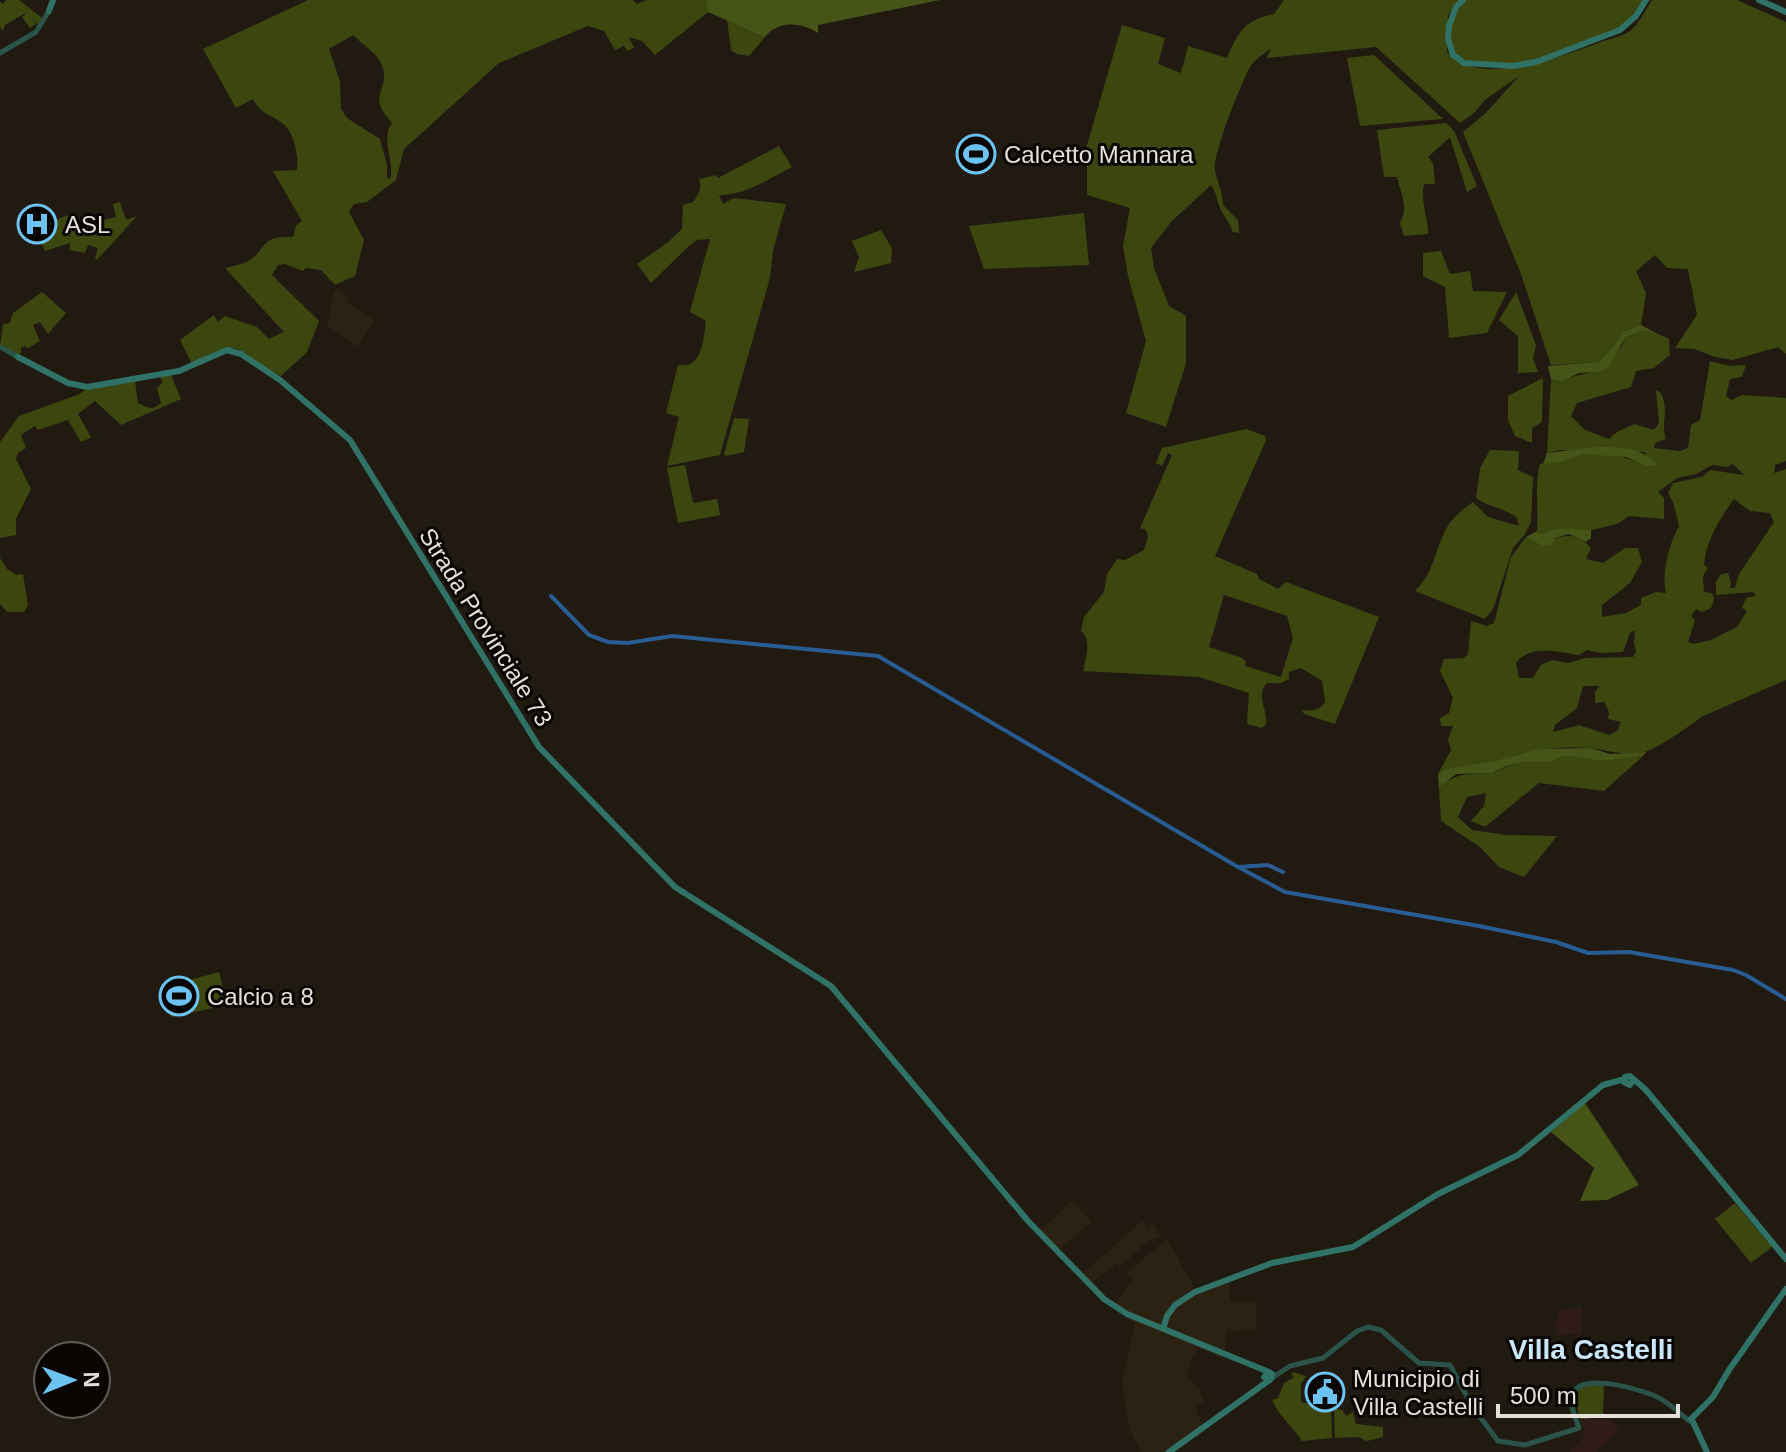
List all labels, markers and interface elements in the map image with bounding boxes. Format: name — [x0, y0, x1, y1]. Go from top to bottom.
sports icon: Calcetto Mannara — [955, 133, 997, 175]
place label: Calcetto Mannara — [1004, 141, 1194, 168]
hospital icon: ASL — [16, 203, 58, 245]
place label: ASL — [65, 211, 110, 238]
street label: Strada Provinciale 73 — [414, 523, 558, 731]
sports icon: Calcio a 8 — [158, 975, 200, 1017]
place label: Calcio a 8 — [207, 983, 314, 1010]
district label: Villa Castelli — [1509, 1334, 1673, 1365]
north arrow — [32, 1340, 112, 1420]
place label: Municipio di Villa Castelli — [1353, 1365, 1483, 1420]
scale bar — [1498, 1368, 1678, 1418]
text: N — [79, 1371, 104, 1388]
public building icon: Municipio di Villa Castelli — [1304, 1371, 1346, 1413]
text: 500 m — [1510, 1382, 1577, 1409]

